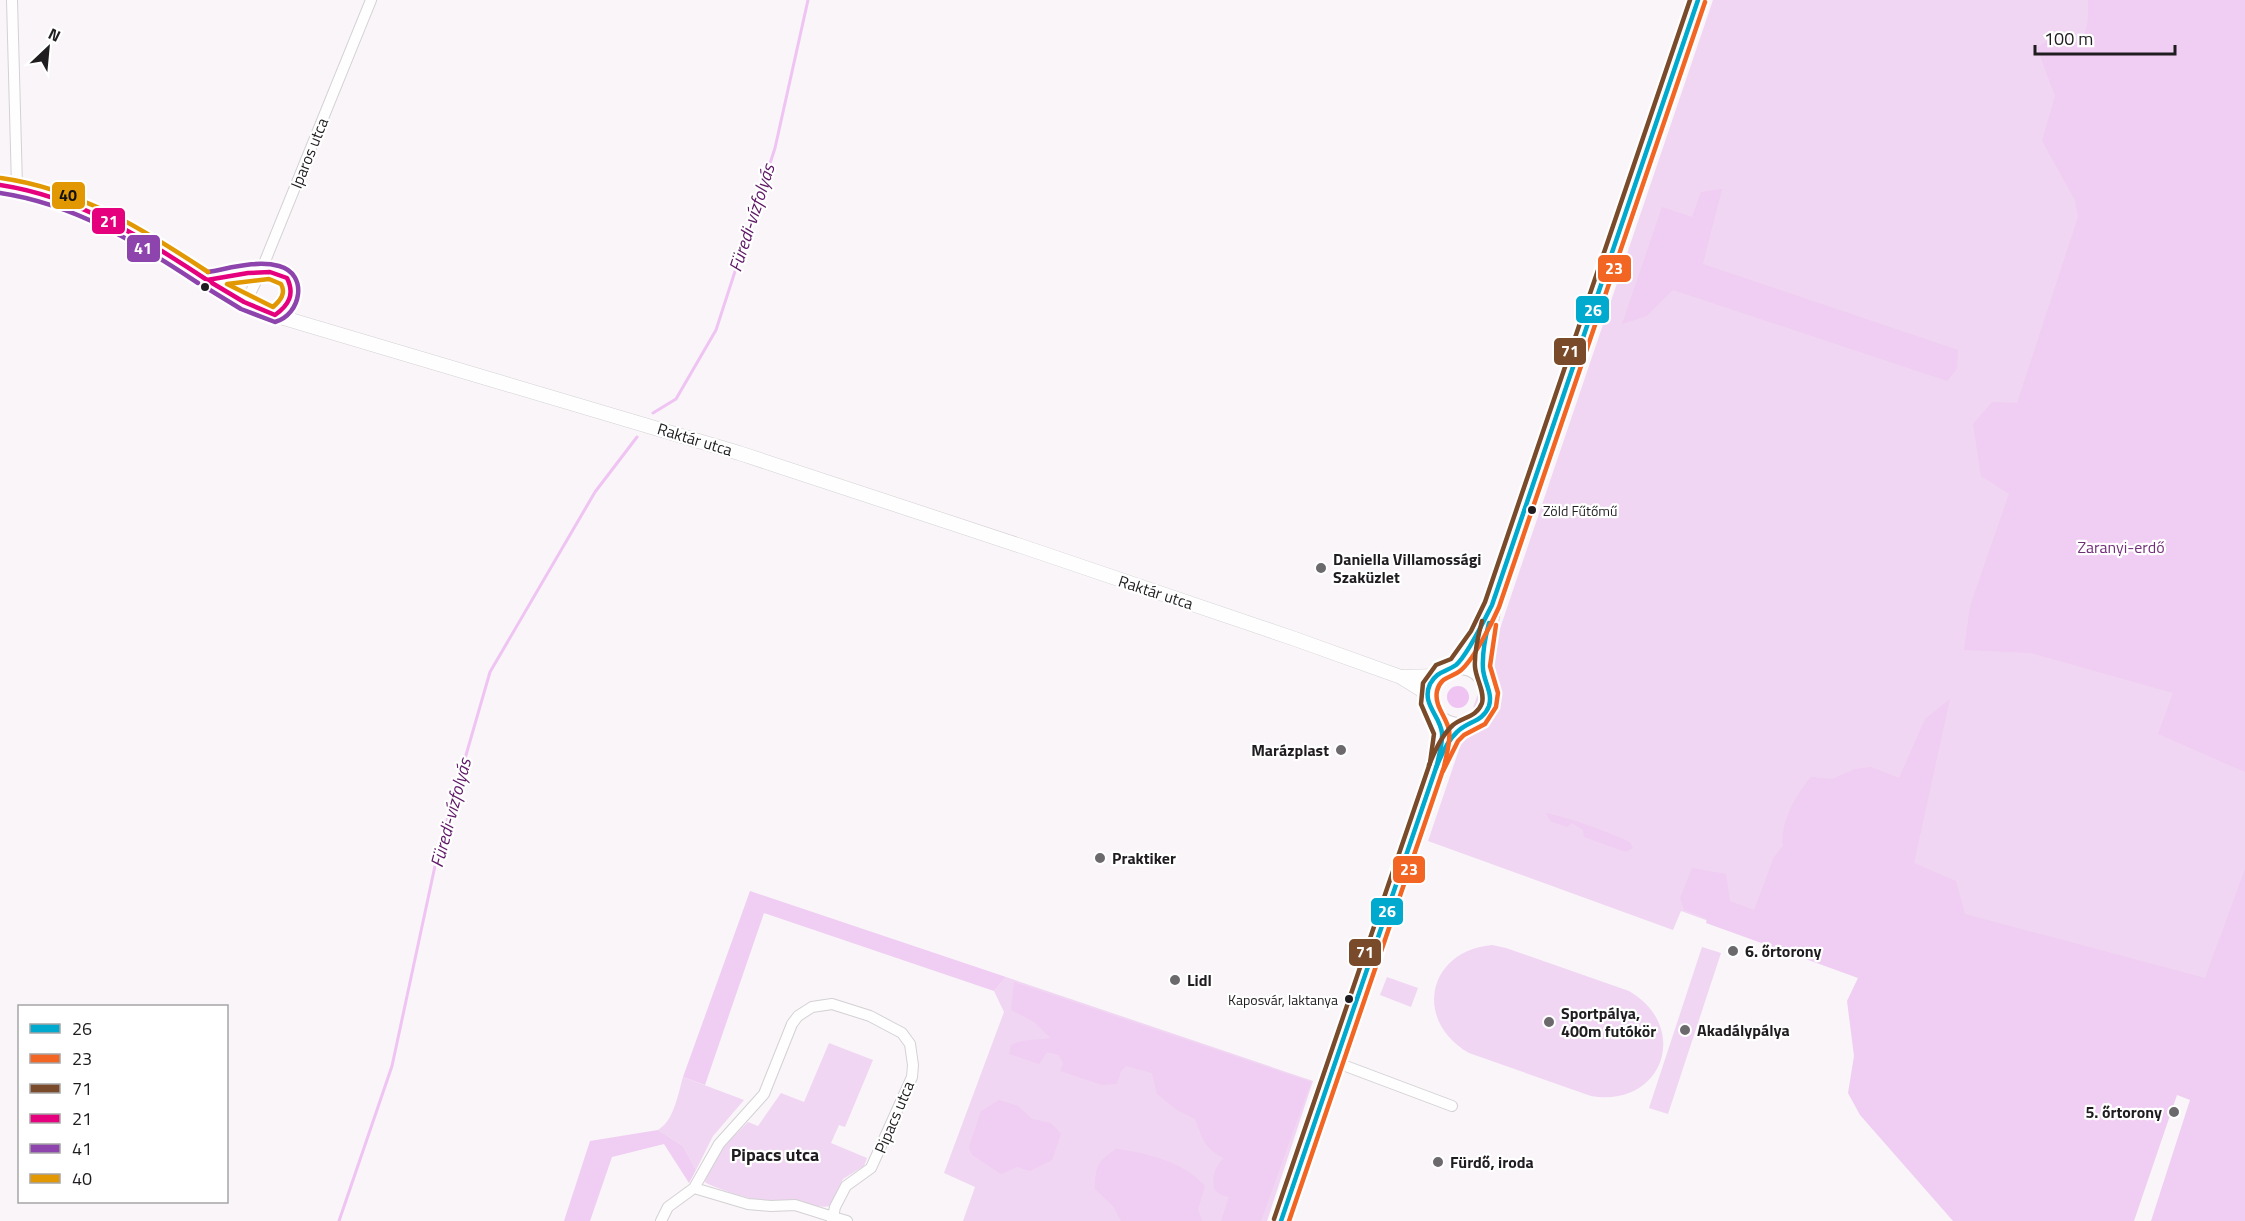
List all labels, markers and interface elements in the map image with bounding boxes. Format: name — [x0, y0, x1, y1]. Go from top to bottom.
north arrow — [18, 18, 78, 78]
scale bar — [2035, 18, 2174, 56]
text: N — [44, 21, 65, 48]
text: 100 m — [2044, 25, 2093, 52]
street label: Iparos utca — [284, 114, 334, 192]
water label: Füredi-vízfolyás — [721, 159, 782, 275]
line badge: 40 — [51, 181, 86, 210]
text: 40 — [59, 183, 77, 207]
line badge: 21 — [91, 207, 126, 235]
text: 21 — [100, 209, 118, 233]
line badge: 41 — [126, 234, 161, 263]
text: 41 — [134, 236, 152, 260]
line badge: 23 — [1597, 254, 1632, 283]
text: 23 — [1605, 256, 1623, 280]
unlabelled marker — [199, 281, 211, 293]
line badge: 26 — [1575, 295, 1610, 324]
text: 26 — [1584, 298, 1602, 322]
line badge: 71 — [1553, 337, 1587, 366]
text: 71 — [1561, 339, 1579, 363]
street label: Raktár utca — [655, 416, 735, 462]
place label: Zöld Fűtőmű — [1543, 500, 1617, 521]
marker: Zöld Fűtőmű — [1526, 504, 1538, 516]
park label: Zaranyi-erdő — [2077, 535, 2165, 559]
place label: Daniella Villamossági Szaküzlet — [1333, 547, 1481, 589]
marker: Daniella Villamossági Szaküzlet — [1314, 561, 1328, 575]
street label: Raktár utca — [1116, 569, 1196, 615]
place label: Marázplast — [1251, 738, 1329, 762]
marker: Marázplast — [1334, 743, 1348, 757]
water label: Füredi-vízfolyás — [423, 754, 478, 870]
place label: Praktiker — [1112, 846, 1176, 870]
marker: Praktiker — [1093, 851, 1107, 865]
line badge: 23 — [1392, 855, 1426, 884]
text: 23 — [1400, 857, 1418, 881]
line badge: 26 — [1370, 897, 1404, 926]
text: 26 — [1378, 899, 1396, 923]
line badge: 71 — [1348, 938, 1382, 967]
place label: 6. őrtorony — [1745, 939, 1822, 963]
text: 71 — [1356, 940, 1374, 964]
marker: 6. őrtorony — [1726, 944, 1740, 958]
place label: Lidl — [1187, 968, 1212, 992]
marker: Lidl — [1168, 973, 1182, 987]
place label: Kaposvár, laktanya — [1228, 989, 1338, 1010]
marker: Kaposvár, laktanya — [1343, 993, 1355, 1005]
place label: Sportpálya, 400m futókör — [1561, 1001, 1656, 1043]
legend — [18, 1005, 228, 1203]
text: 26 — [72, 1015, 92, 1042]
marker: Sportpálya, 400m futókör — [1542, 1015, 1556, 1029]
place label: Akadálypálya — [1697, 1018, 1790, 1042]
marker: Akadálypálya — [1678, 1023, 1692, 1037]
text: 23 — [72, 1045, 92, 1072]
text: 71 — [72, 1075, 92, 1102]
street label: Pipacs utca — [868, 1077, 920, 1157]
place label: 5. őrtorony — [2085, 1100, 2162, 1124]
text: 21 — [72, 1105, 92, 1132]
marker: 5. őrtorony — [2167, 1105, 2181, 1119]
text: 41 — [72, 1135, 92, 1162]
district label: Pipacs utca — [731, 1141, 819, 1168]
place label: Fürdő, iroda — [1450, 1150, 1534, 1174]
marker: Fürdő, iroda — [1431, 1155, 1445, 1169]
text: 40 — [72, 1165, 92, 1192]

